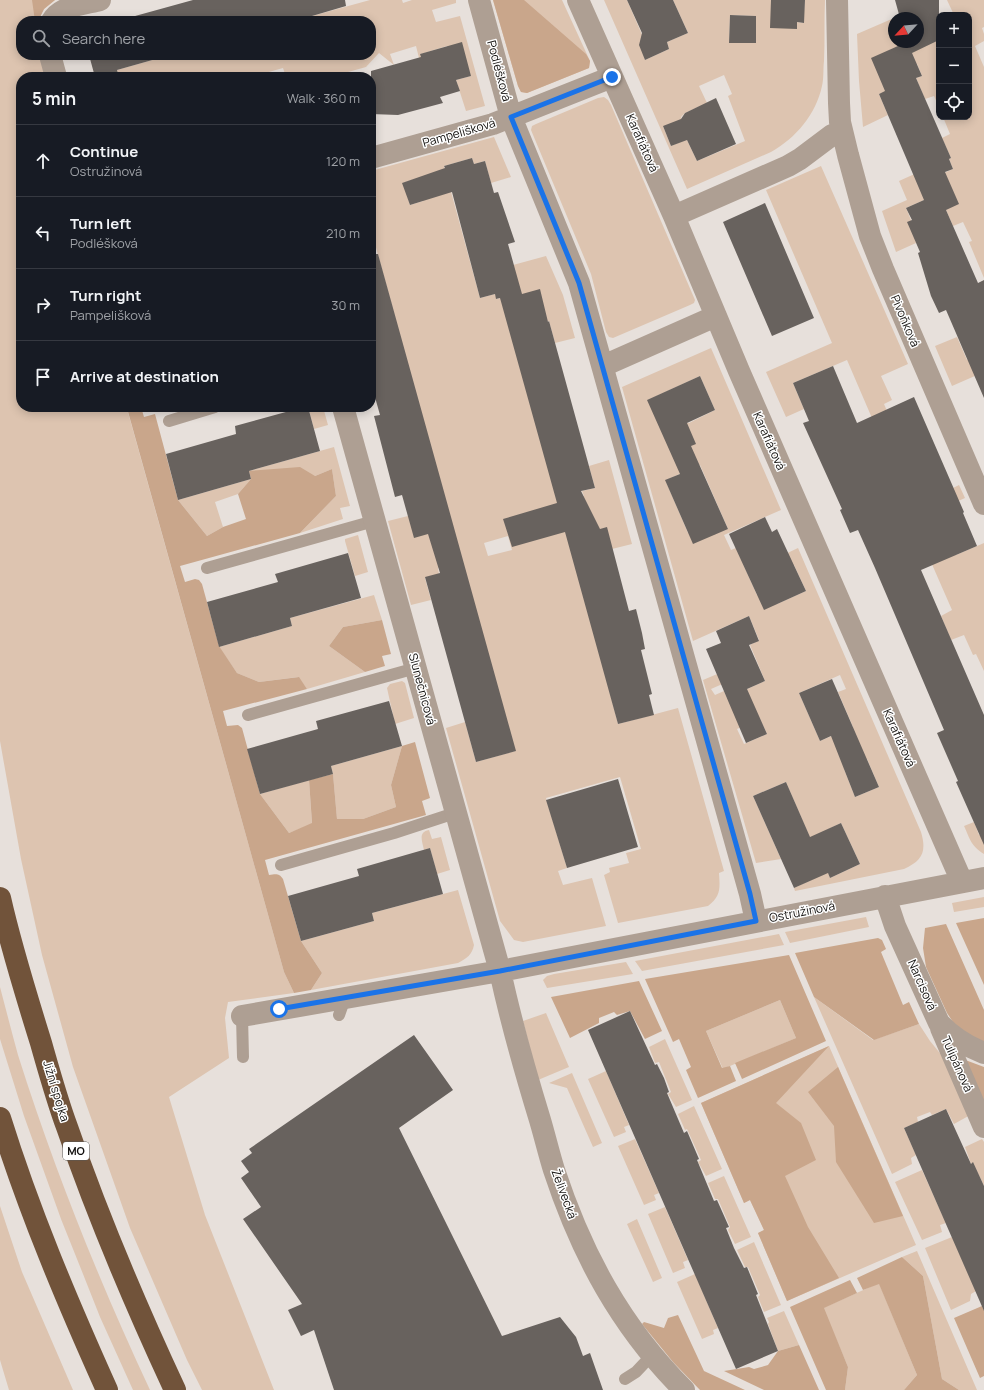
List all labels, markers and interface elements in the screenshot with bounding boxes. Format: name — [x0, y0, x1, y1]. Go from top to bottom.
north arrow — [888, 12, 924, 48]
map controls — [936, 12, 972, 120]
button: + — [936, 12, 972, 48]
search box — [16, 16, 376, 60]
icon: search — [30, 27, 52, 49]
text: Search here — [62, 28, 145, 49]
street label: Podléšková — [483, 38, 516, 103]
button: − — [936, 48, 972, 84]
route end — [603, 68, 621, 86]
button: locate — [936, 84, 972, 120]
text: 5 min — [32, 87, 76, 110]
text: Walk · 360 m — [287, 89, 360, 107]
street label: Karafiátová — [622, 111, 663, 175]
street label: Pampelišková — [421, 114, 497, 151]
text: Continue — [70, 141, 138, 162]
icon: ahead — [32, 150, 54, 172]
text: 120 m — [326, 152, 360, 170]
text: Ostružinová — [70, 162, 142, 180]
text: Turn left — [70, 213, 132, 234]
icon: left — [32, 222, 54, 244]
text: 210 m — [326, 224, 360, 242]
text: Podléšková — [70, 234, 138, 252]
text: Turn right — [70, 285, 141, 306]
street label: Pivoňková — [887, 292, 924, 350]
icon: right — [32, 294, 54, 316]
text: 30 m — [331, 296, 360, 314]
text: Pampelišková — [70, 306, 151, 324]
icon: arrive — [32, 366, 54, 388]
text: Arrive at destination — [70, 366, 219, 387]
street label: Karafiátová — [749, 409, 790, 473]
street label: Slunečnicová — [405, 651, 440, 727]
street label: Karafiátová — [879, 706, 920, 770]
street label: Ostružinová — [768, 897, 836, 926]
street label: Narcisová — [904, 957, 941, 1013]
route start — [270, 1000, 288, 1018]
street label: Tulipánová — [938, 1033, 977, 1094]
street label: Jižní spojka — [39, 1058, 74, 1124]
road number: MO — [63, 1142, 89, 1160]
street label: Želivecká — [548, 1166, 581, 1221]

